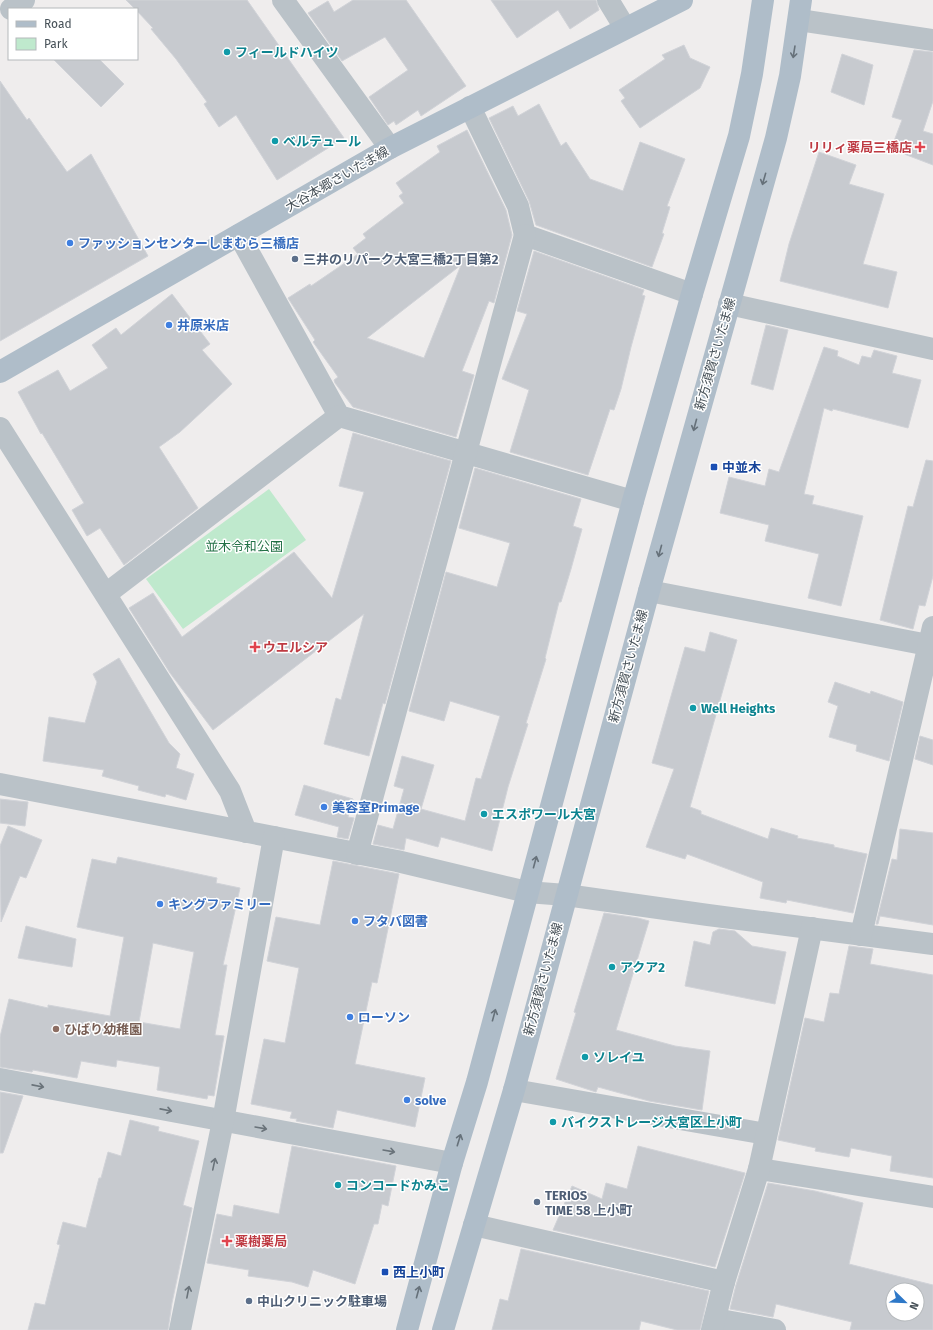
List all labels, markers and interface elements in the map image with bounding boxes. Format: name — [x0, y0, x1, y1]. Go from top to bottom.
legend — [8, 8, 138, 60]
text: Road — [44, 17, 72, 31]
text: Park — [44, 37, 68, 51]
place label: フィールドハイツ — [235, 45, 338, 60]
one-way arrow — [790, 46, 798, 59]
marker: フィールドハイツ — [222, 47, 232, 57]
place label: ベルテュール — [283, 134, 361, 149]
marker: ベルテュール — [270, 136, 280, 146]
place label: リリィ薬局三橋店 — [808, 140, 912, 155]
marker: リリィ薬局三橋店 — [915, 142, 925, 152]
street label: 大谷本郷さいたま線 — [283, 143, 391, 215]
one-way arrow — [760, 172, 767, 185]
place label: ファッションセンターしまむら三橋店 — [78, 236, 299, 251]
marker: ファッションセンターしまむら三橋店 — [65, 238, 75, 248]
place label: 三井のリパーク大宮三橋2丁目第2 — [303, 252, 499, 267]
marker: 三井のリパーク大宮三橋2丁目第2 — [290, 254, 300, 264]
street label: 新方須賀さいたま線 — [692, 296, 738, 412]
place label: 井原米店 — [177, 318, 229, 333]
marker: 井原米店 — [164, 320, 174, 330]
one-way arrow — [691, 419, 698, 432]
place label: 中並木 — [722, 460, 762, 475]
marker: 中並木 — [709, 462, 719, 472]
park label: 並木令和公園 — [205, 539, 283, 554]
one-way arrow — [656, 544, 663, 557]
street label: 新方須賀さいたま線 — [606, 608, 650, 724]
place label: ウエルシア — [263, 640, 328, 655]
marker: ウエルシア — [250, 642, 260, 652]
place label: Well Heights — [701, 701, 776, 716]
marker: Well Heights — [688, 703, 698, 713]
place label: 美容室Primage — [332, 800, 419, 815]
marker: 美容室Primage — [319, 802, 329, 812]
place label: エスポワール大宮 — [492, 807, 596, 822]
marker: エスポワール大宮 — [479, 809, 489, 819]
one-way arrow — [532, 856, 539, 869]
place label: キングファミリー — [168, 897, 272, 912]
marker: キングファミリー — [155, 899, 165, 909]
place label: フタバ図書 — [363, 914, 428, 929]
marker: フタバ図書 — [350, 916, 360, 926]
street label: 新方須賀さいたま線 — [521, 921, 565, 1037]
place label: アクア2 — [620, 960, 665, 975]
marker: アクア2 — [607, 962, 617, 972]
one-way arrow — [491, 1009, 499, 1022]
place label: ローソン — [358, 1010, 410, 1025]
marker: ローソン — [345, 1012, 355, 1022]
place label: ひばり幼稚園 — [64, 1022, 142, 1037]
marker: ひばり幼稚園 — [51, 1024, 61, 1034]
place label: ソレイユ — [593, 1050, 645, 1065]
marker: ソレイユ — [580, 1052, 590, 1062]
one-way arrow — [31, 1083, 44, 1091]
place label: solve — [415, 1093, 446, 1108]
marker: solve — [402, 1095, 412, 1105]
one-way arrow — [159, 1106, 172, 1114]
place label: バイクストレージ大宮区上小町 — [561, 1115, 742, 1130]
marker: バイクストレージ大宮区上小町 — [548, 1117, 558, 1127]
one-way arrow — [254, 1124, 267, 1132]
one-way arrow — [456, 1134, 463, 1147]
one-way arrow — [382, 1148, 395, 1156]
one-way arrow — [210, 1158, 218, 1171]
place label: コンコードかみこ — [346, 1178, 450, 1193]
marker: コンコードかみこ — [333, 1180, 343, 1190]
place label: TERIOS TIME 58 上小町 — [545, 1188, 633, 1218]
marker: TERIOS TIME 58 上小町 — [532, 1197, 542, 1207]
place label: 薬樹薬局 — [235, 1234, 287, 1249]
marker: 薬樹薬局 — [222, 1236, 232, 1246]
place label: 西上小町 — [393, 1265, 445, 1280]
marker: 西上小町 — [380, 1267, 390, 1277]
north arrow — [885, 1282, 925, 1322]
one-way arrow — [184, 1286, 192, 1299]
one-way arrow — [415, 1286, 422, 1299]
place label: 中山クリニック駐車場 — [257, 1294, 387, 1309]
marker: 中山クリニック駐車場 — [244, 1296, 254, 1306]
text: N — [906, 1300, 921, 1312]

